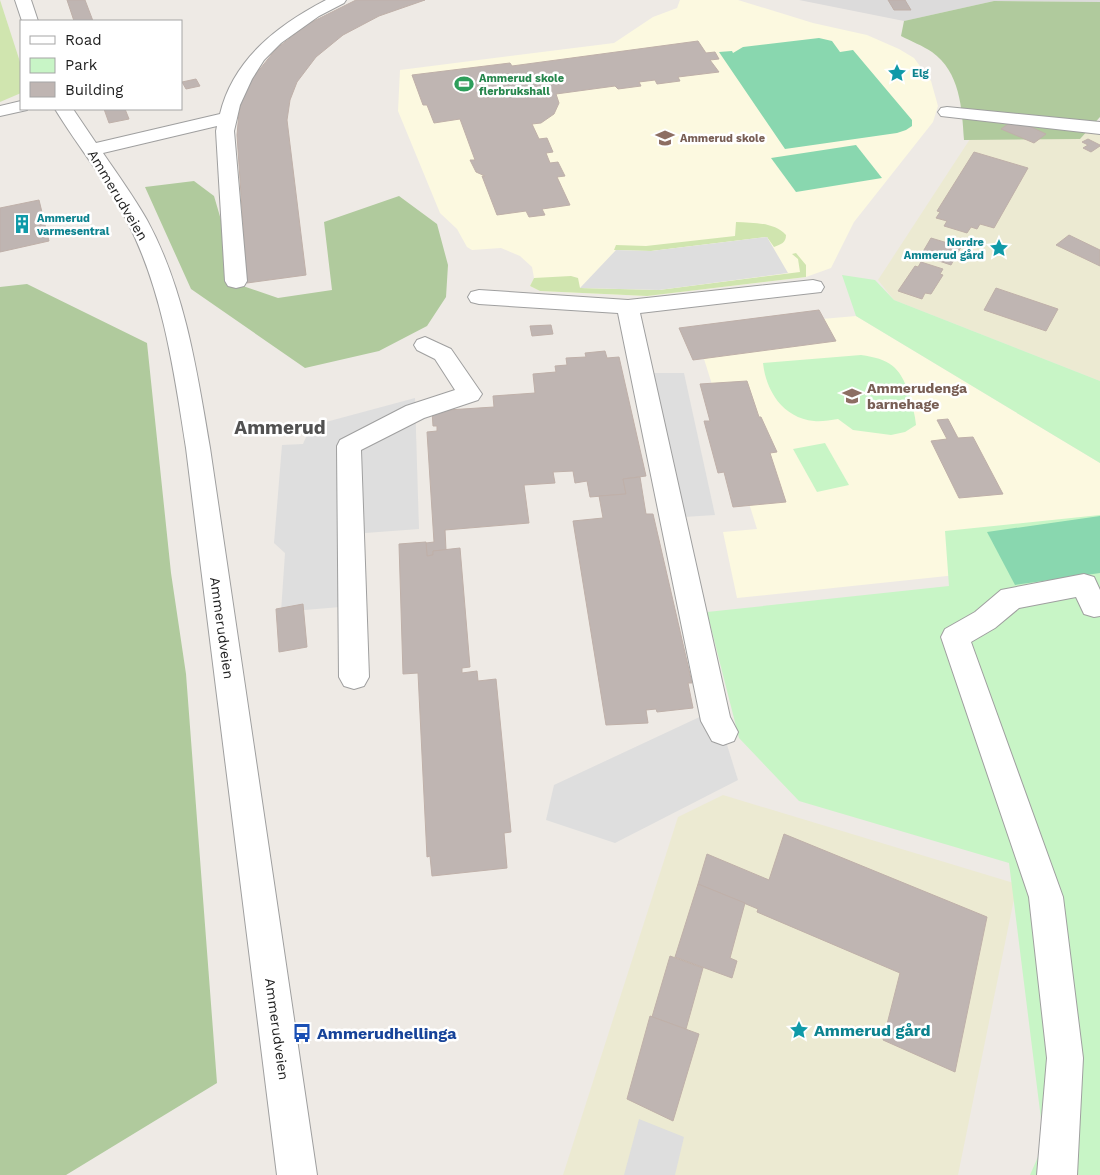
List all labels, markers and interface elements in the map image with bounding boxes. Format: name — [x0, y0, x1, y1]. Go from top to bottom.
legend — [20, 20, 182, 110]
text: Road — [65, 31, 102, 49]
text: Park — [65, 56, 98, 74]
place icon: Elg — [886, 62, 908, 84]
place label: Elg — [912, 67, 930, 80]
place label: Ammerud skole flerbrukshall — [479, 72, 564, 98]
sports icon: Ammerud skole flerbrukshall — [453, 73, 475, 95]
text: Building — [65, 81, 123, 99]
school or university icon: Ammerud skole — [654, 127, 676, 149]
place label: Ammerud skole — [680, 132, 765, 145]
street label: Ammerudveien — [85, 147, 151, 243]
place label: Ammerud varmesentral — [36, 212, 110, 238]
building icon: Ammerud varmesentral — [11, 213, 33, 235]
place label: Nordre Ammerud gård — [904, 236, 984, 262]
place icon: Nordre Ammerud gård — [988, 237, 1010, 259]
place label: Ammerudenga barnehage — [867, 380, 968, 412]
school or university icon: Ammerudenga barnehage — [841, 385, 863, 407]
district label: Ammerud — [234, 416, 326, 439]
street label: Ammerudveien — [207, 576, 237, 680]
street label: Ammerudveien — [262, 977, 292, 1081]
place icon: Ammerud gård — [788, 1019, 810, 1041]
place label: Ammerud gård — [814, 1021, 931, 1040]
bus stop icon: Ammerudhellinga — [291, 1022, 313, 1044]
place label: Ammerudhellinga — [317, 1024, 457, 1043]

